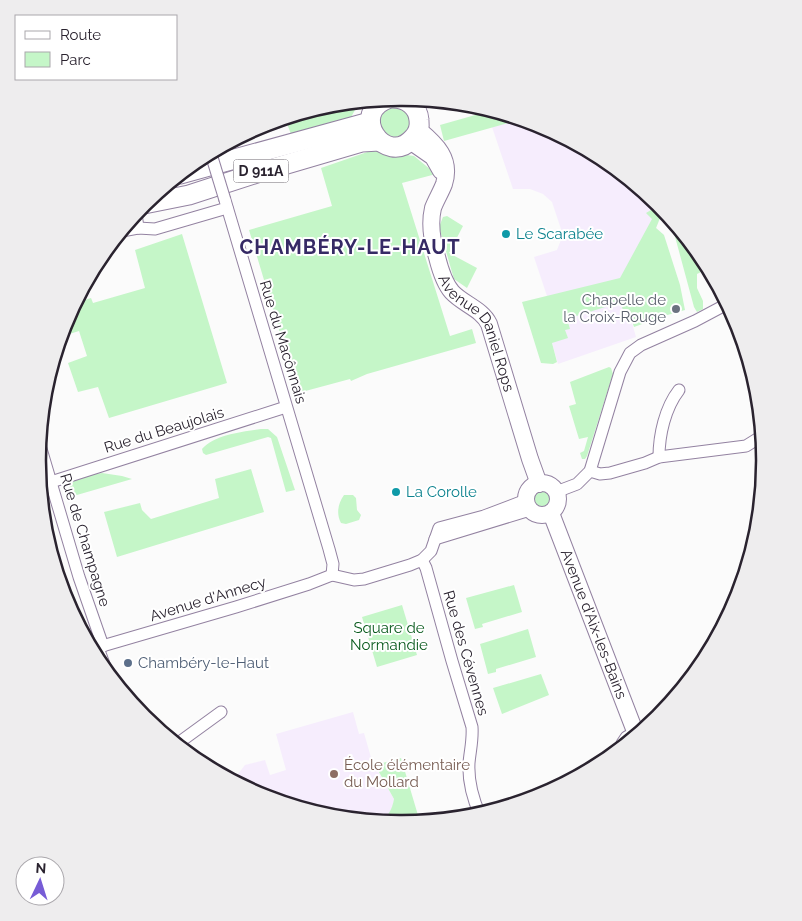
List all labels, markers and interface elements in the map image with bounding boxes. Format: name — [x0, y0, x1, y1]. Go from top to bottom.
legend — [15, 15, 178, 80]
text: Route — [60, 26, 101, 44]
text: Parc — [60, 51, 91, 69]
road number: D 911A — [234, 160, 288, 182]
place label: Le Scarabée — [516, 225, 603, 243]
marker: Le Scarabée — [500, 228, 512, 240]
district label: CHAMBÉRY-LE-HAUT — [239, 235, 461, 259]
street label: Avenue Daniel Rops — [434, 272, 518, 394]
street label: Rue du Macônnais — [256, 278, 310, 406]
place label: Chapelle de la Croix-Rouge — [563, 291, 666, 326]
marker: Chapelle de la Croix-Rouge — [670, 303, 682, 315]
street label: Rue du Beaujolais — [102, 403, 226, 457]
street label: Rue de Champagne — [56, 471, 114, 609]
place label: La Corolle — [406, 483, 477, 501]
marker: La Corolle — [390, 486, 402, 498]
street label: Avenue d'Aix-les-Bains — [557, 547, 631, 701]
street label: Avenue d'Annecy — [148, 573, 268, 625]
street label: Rue des Cévennes — [440, 588, 492, 718]
park label: Square de Normandie — [350, 619, 428, 654]
place label: Chambéry-le-Haut — [138, 654, 269, 672]
marker: Chambéry-le-Haut — [122, 657, 134, 669]
place label: École élémentaire du Mollard — [344, 756, 470, 791]
marker: École élémentaire du Mollard — [328, 768, 340, 780]
north arrow — [15, 856, 65, 906]
text: N — [35, 860, 47, 876]

